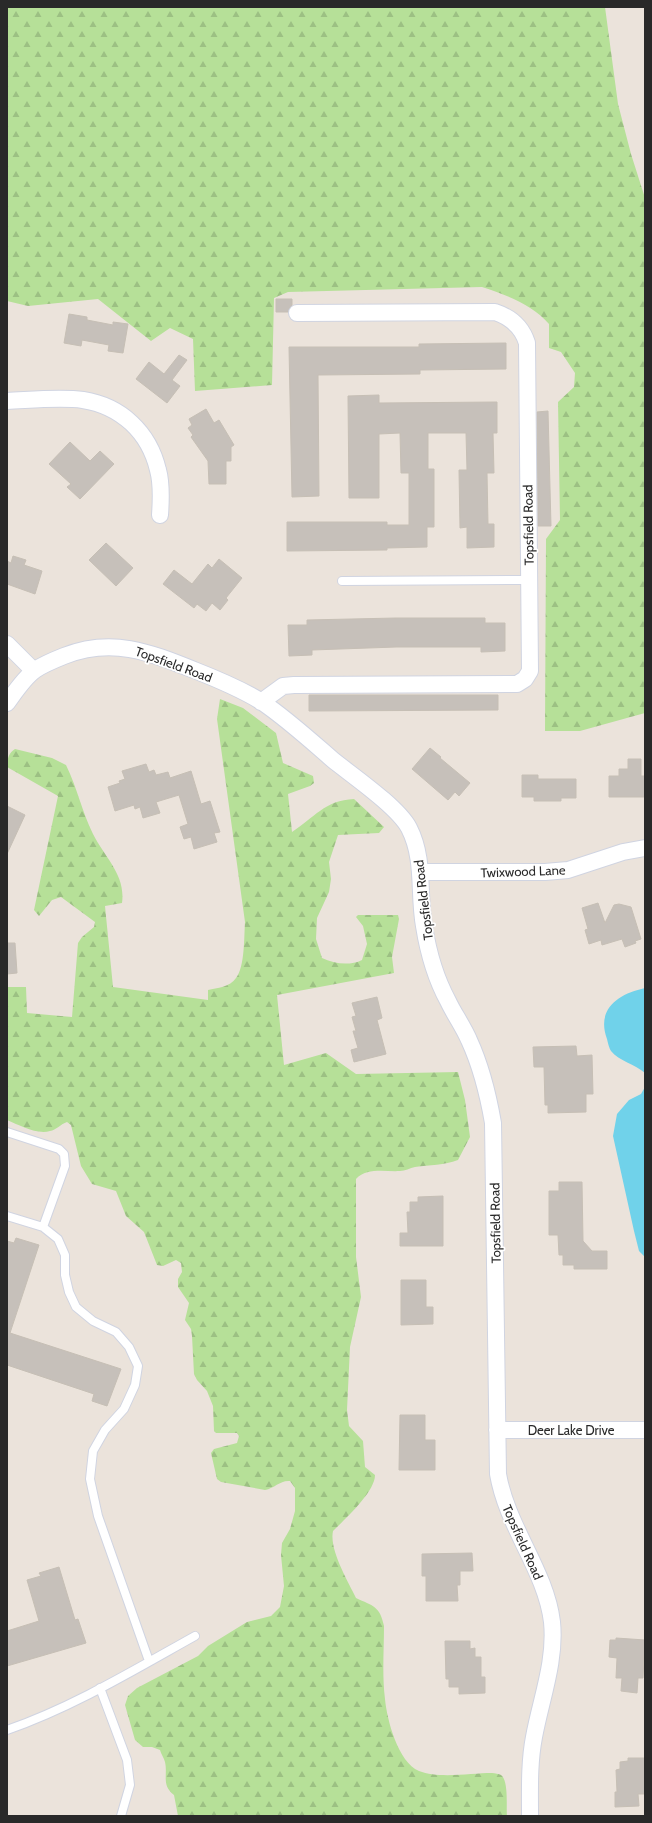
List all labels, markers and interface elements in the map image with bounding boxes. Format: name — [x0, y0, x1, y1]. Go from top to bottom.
street label: Topsfield Road — [519, 484, 537, 566]
street label: Topsfield Road — [133, 643, 215, 685]
street label: Topsfield Road — [410, 859, 436, 941]
street label: Twixwood Lane — [480, 862, 566, 880]
street label: Topsfield Road — [486, 1182, 504, 1264]
street label: Deer Lake Drive — [528, 1422, 615, 1438]
street label: Topsfield Road — [499, 1502, 547, 1582]

